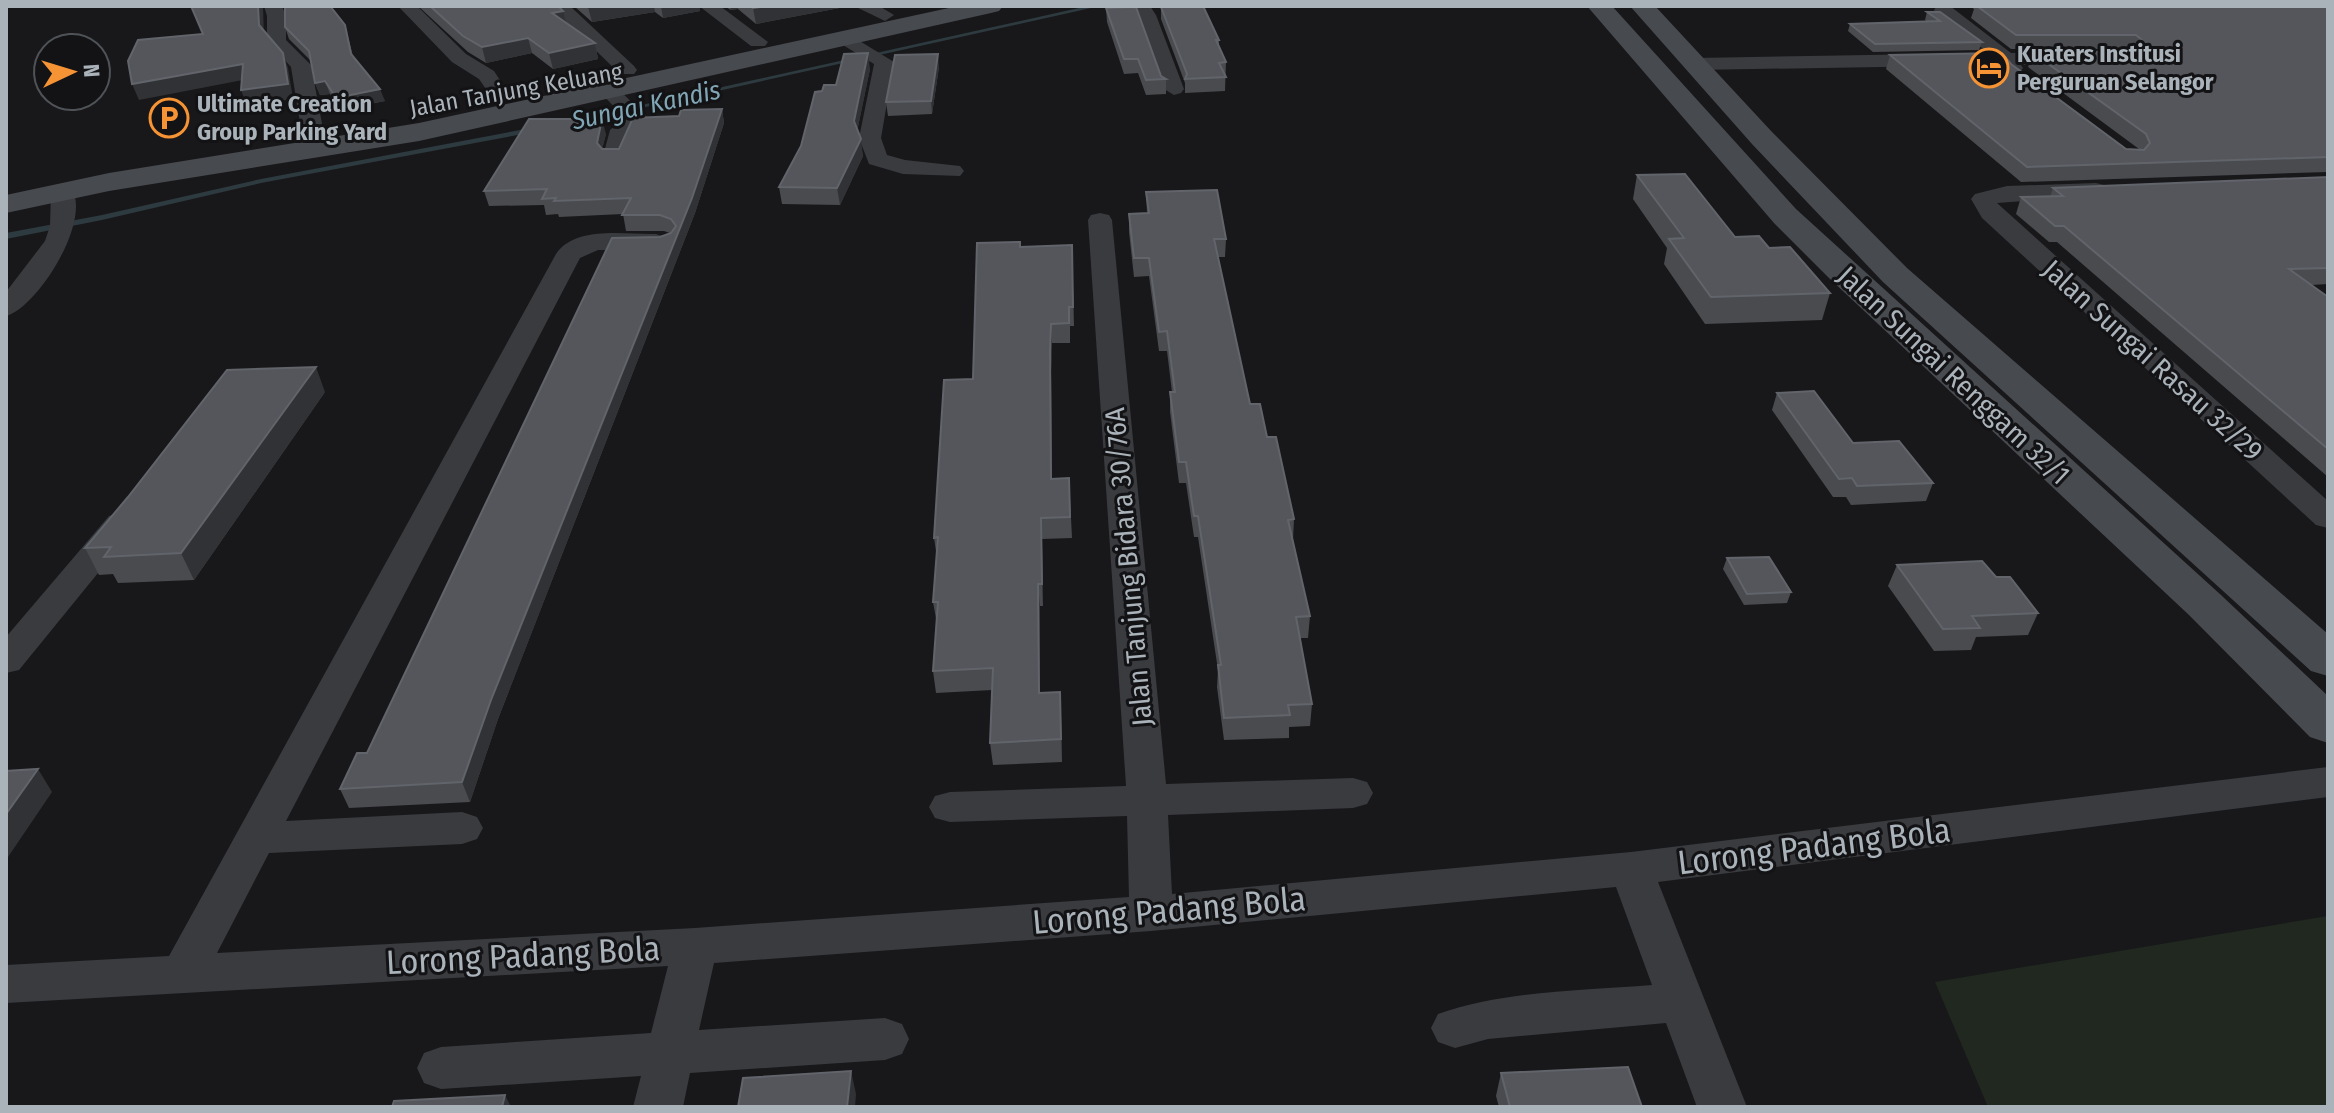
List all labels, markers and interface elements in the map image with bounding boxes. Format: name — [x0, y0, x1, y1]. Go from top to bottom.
north arrow — [32, 32, 112, 112]
place label: Kuaters Institusi Perguruan Selangor — [2017, 40, 2214, 96]
hotel icon: Kuaters Institusi Perguruan Selangor — [1968, 47, 2010, 89]
street label: Jalan Tanjung Keluang — [407, 57, 625, 123]
text: N — [78, 63, 105, 78]
water label: Sungai Kandis — [568, 75, 723, 137]
place label: Ultimate Creation Group Parking Yard — [197, 90, 387, 146]
parking icon: Ultimate Creation Group Parking Yard — [148, 97, 190, 139]
street label: Jalan Sungai Rasau 32/29 — [2036, 253, 2269, 468]
street label: Jalan Sungai Renggam 32/1 — [1831, 259, 2076, 491]
street label: Jalan Tanjung Bidara 30/76A — [1098, 406, 1159, 728]
street label: Lorong Padang Bola — [1675, 809, 1953, 884]
street label: Lorong Padang Bola — [1031, 878, 1307, 943]
street label: Lorong Padang Bola — [385, 928, 661, 983]

